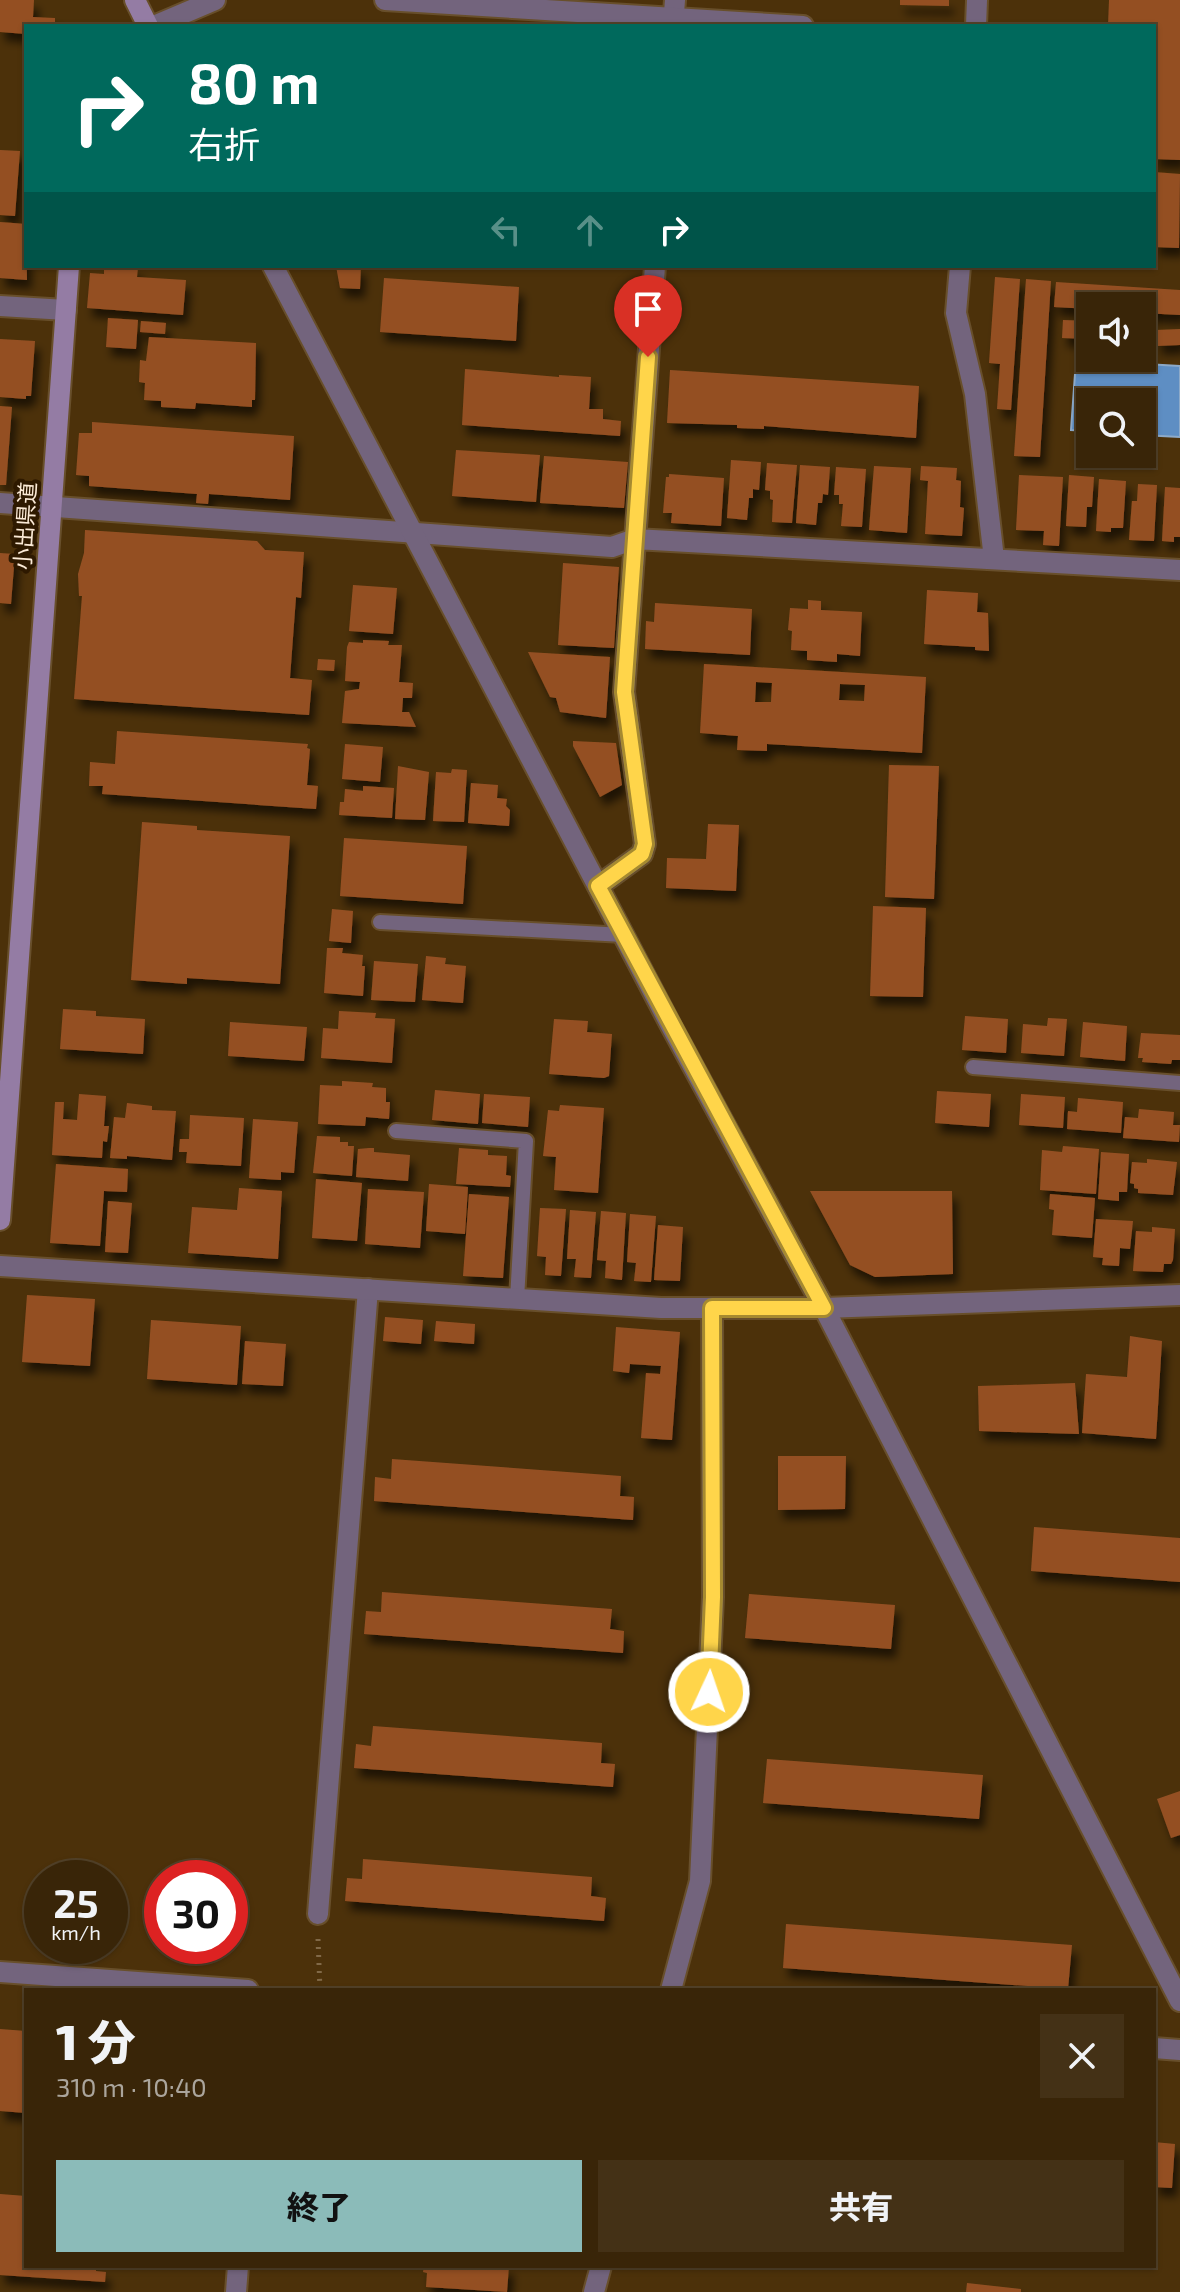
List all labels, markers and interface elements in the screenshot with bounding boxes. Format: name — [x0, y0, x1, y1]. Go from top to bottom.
text: 80 m — [188, 48, 320, 115]
icon: right — [56, 56, 160, 160]
text: 右折 — [188, 122, 260, 165]
icon: left — [484, 208, 528, 252]
icon: ahead — [568, 208, 612, 252]
icon: right — [652, 208, 696, 252]
pin — [614, 275, 682, 357]
icon: arrive — [626, 287, 670, 331]
map controls — [1076, 292, 1156, 468]
button: sound — [1076, 292, 1156, 372]
button: search — [1076, 388, 1156, 468]
street label: 小出県道 — [8, 481, 40, 571]
position arrow — [667, 1650, 751, 1734]
speed limit sign: 30 — [144, 1860, 248, 1964]
text: 25 — [53, 1878, 99, 1926]
text: km/h — [51, 1920, 101, 1944]
text: 1 分 — [56, 2012, 136, 2070]
button: close — [1040, 2014, 1124, 2098]
text: 310 m · 10:40 — [56, 2071, 207, 2102]
button: 終了 — [56, 2160, 582, 2252]
button: 共有 — [598, 2160, 1124, 2252]

